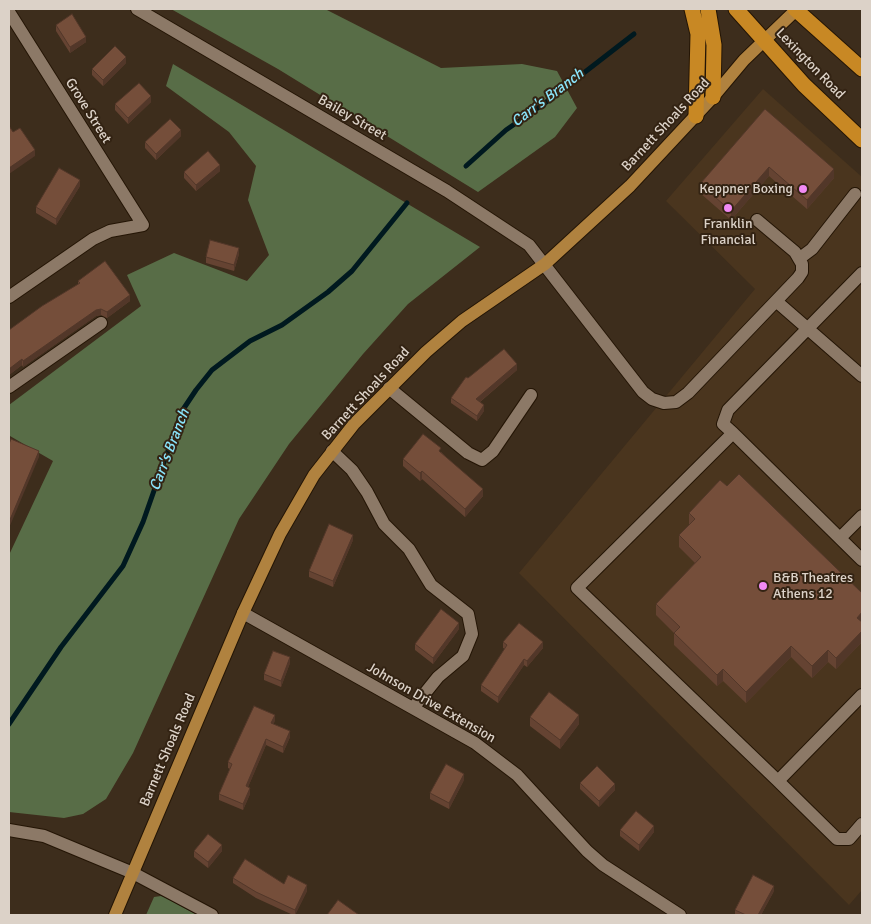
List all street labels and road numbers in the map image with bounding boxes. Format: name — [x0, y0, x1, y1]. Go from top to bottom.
street label: Lexington Road — [772, 25, 848, 103]
street label: Grove Street — [61, 75, 115, 147]
street label: Barnett Shoals Road — [618, 75, 714, 175]
street label: Bailey Street — [315, 92, 389, 144]
street label: Barnett Shoals Road — [318, 344, 414, 444]
street label: Johnson Drive Extension — [364, 659, 498, 747]
street label: Barnett Shoals Road — [137, 691, 199, 809]

